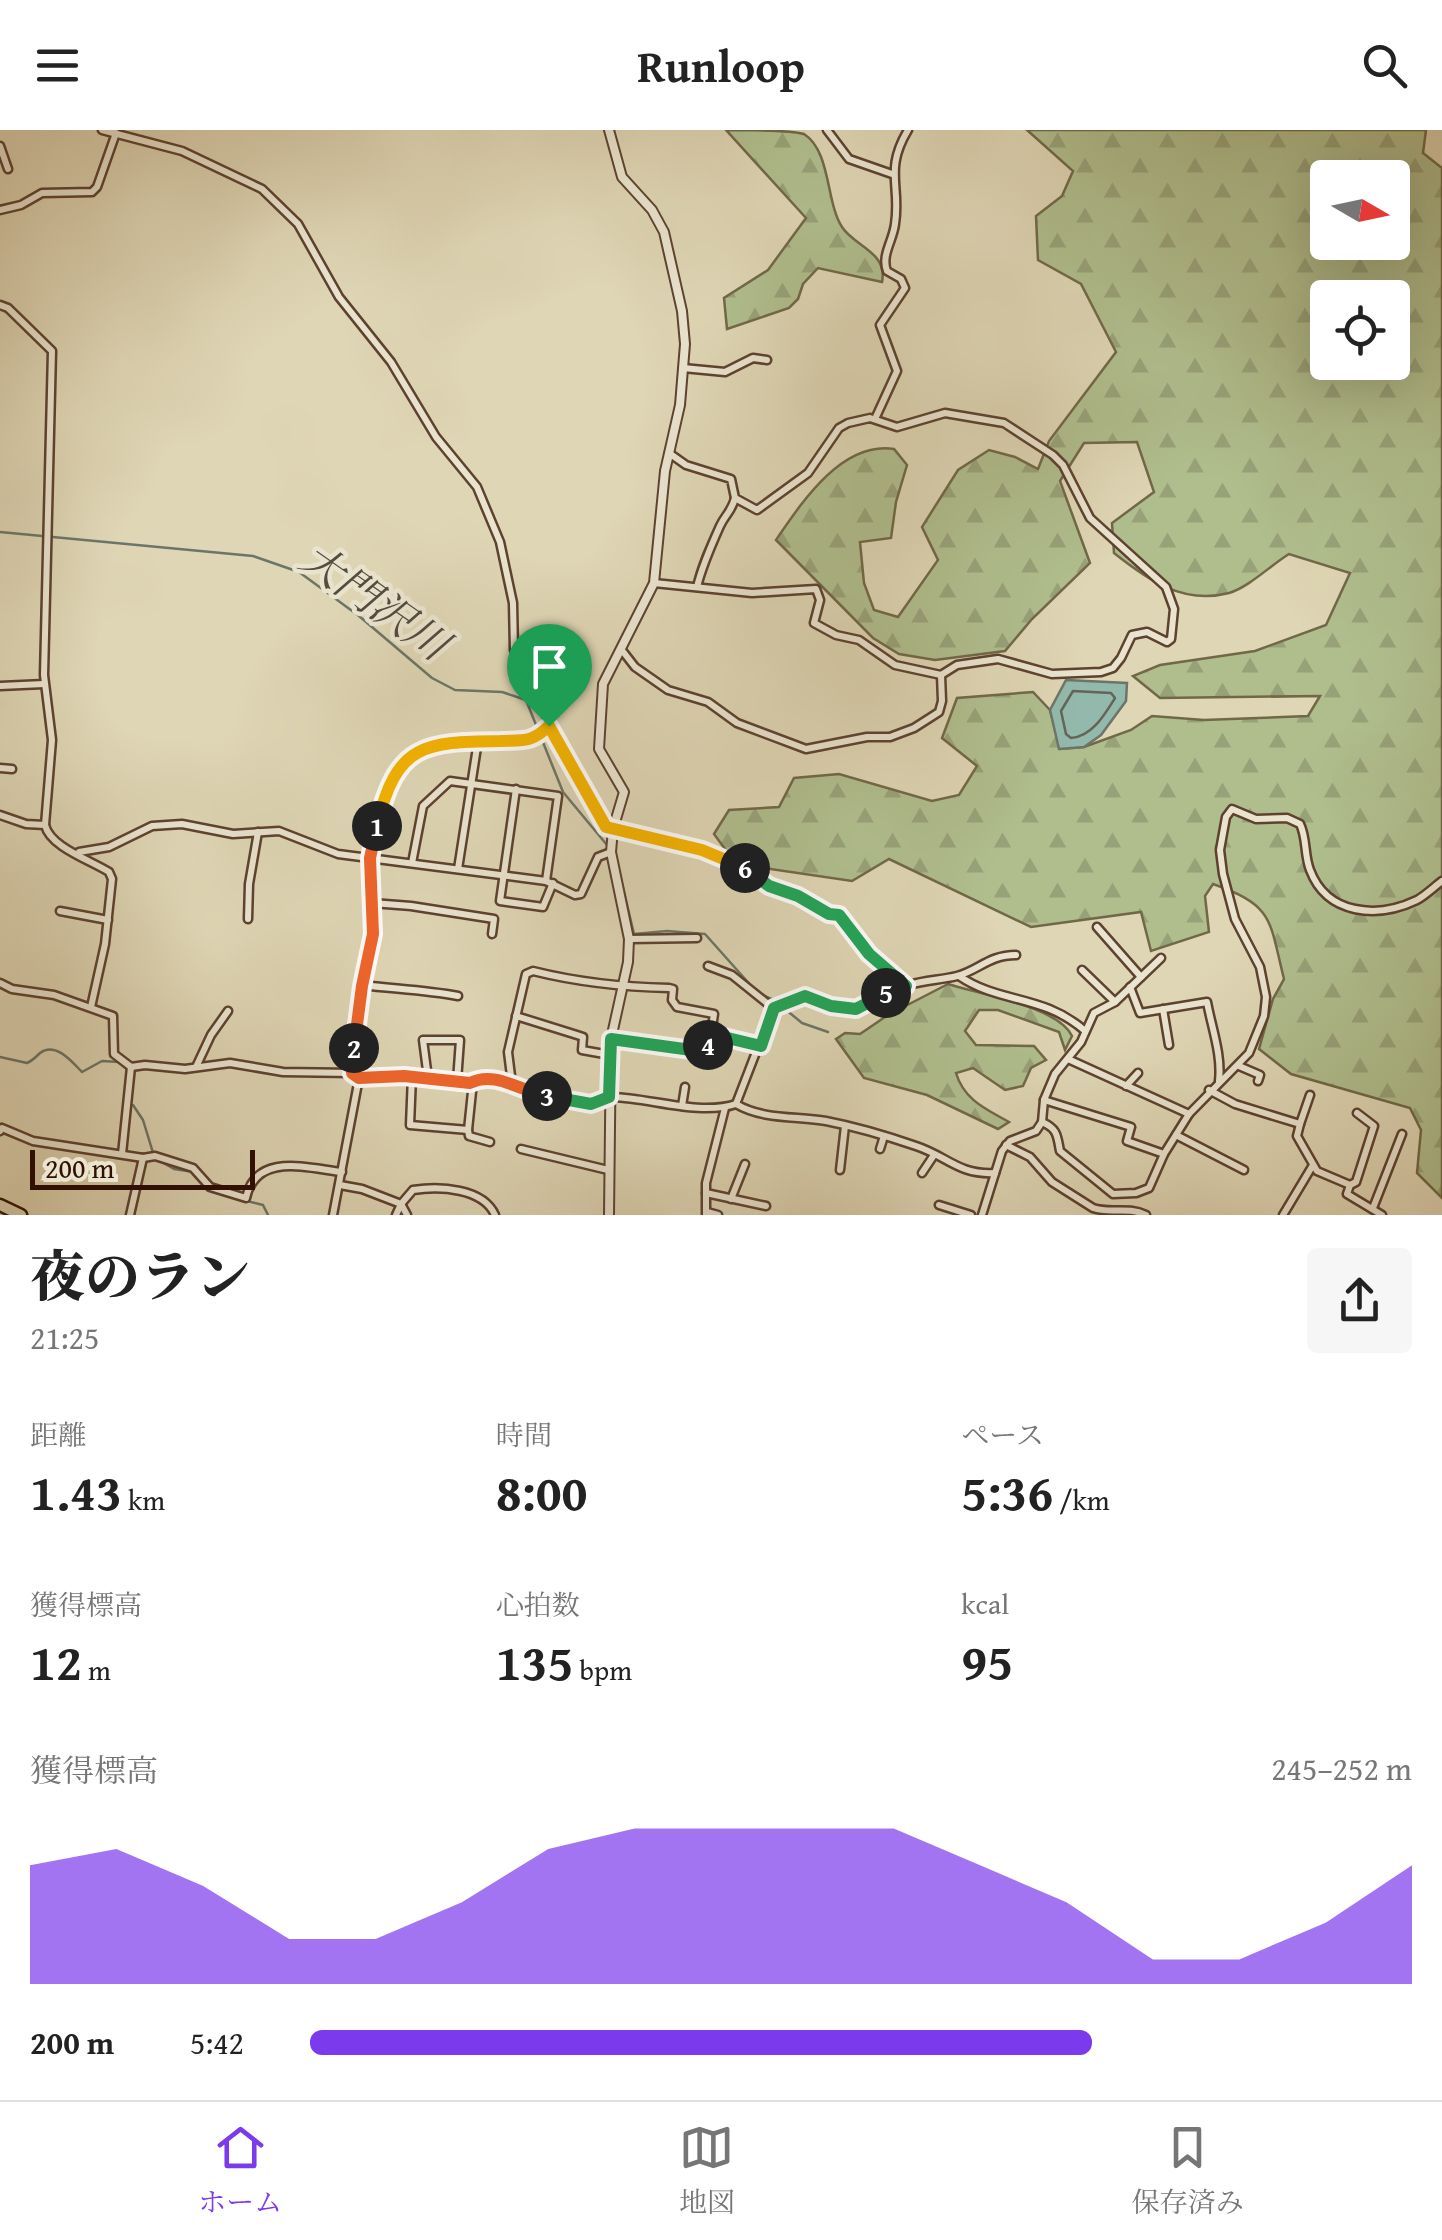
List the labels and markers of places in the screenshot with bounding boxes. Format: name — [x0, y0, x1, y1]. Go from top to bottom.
pin — [507, 624, 592, 727]
pin: 1 — [352, 801, 402, 851]
pin: 6 — [720, 843, 770, 893]
pin: 5 — [861, 968, 911, 1018]
pin: 4 — [683, 1020, 733, 1070]
pin: 2 — [329, 1023, 379, 1073]
pin: 3 — [522, 1071, 572, 1121]

